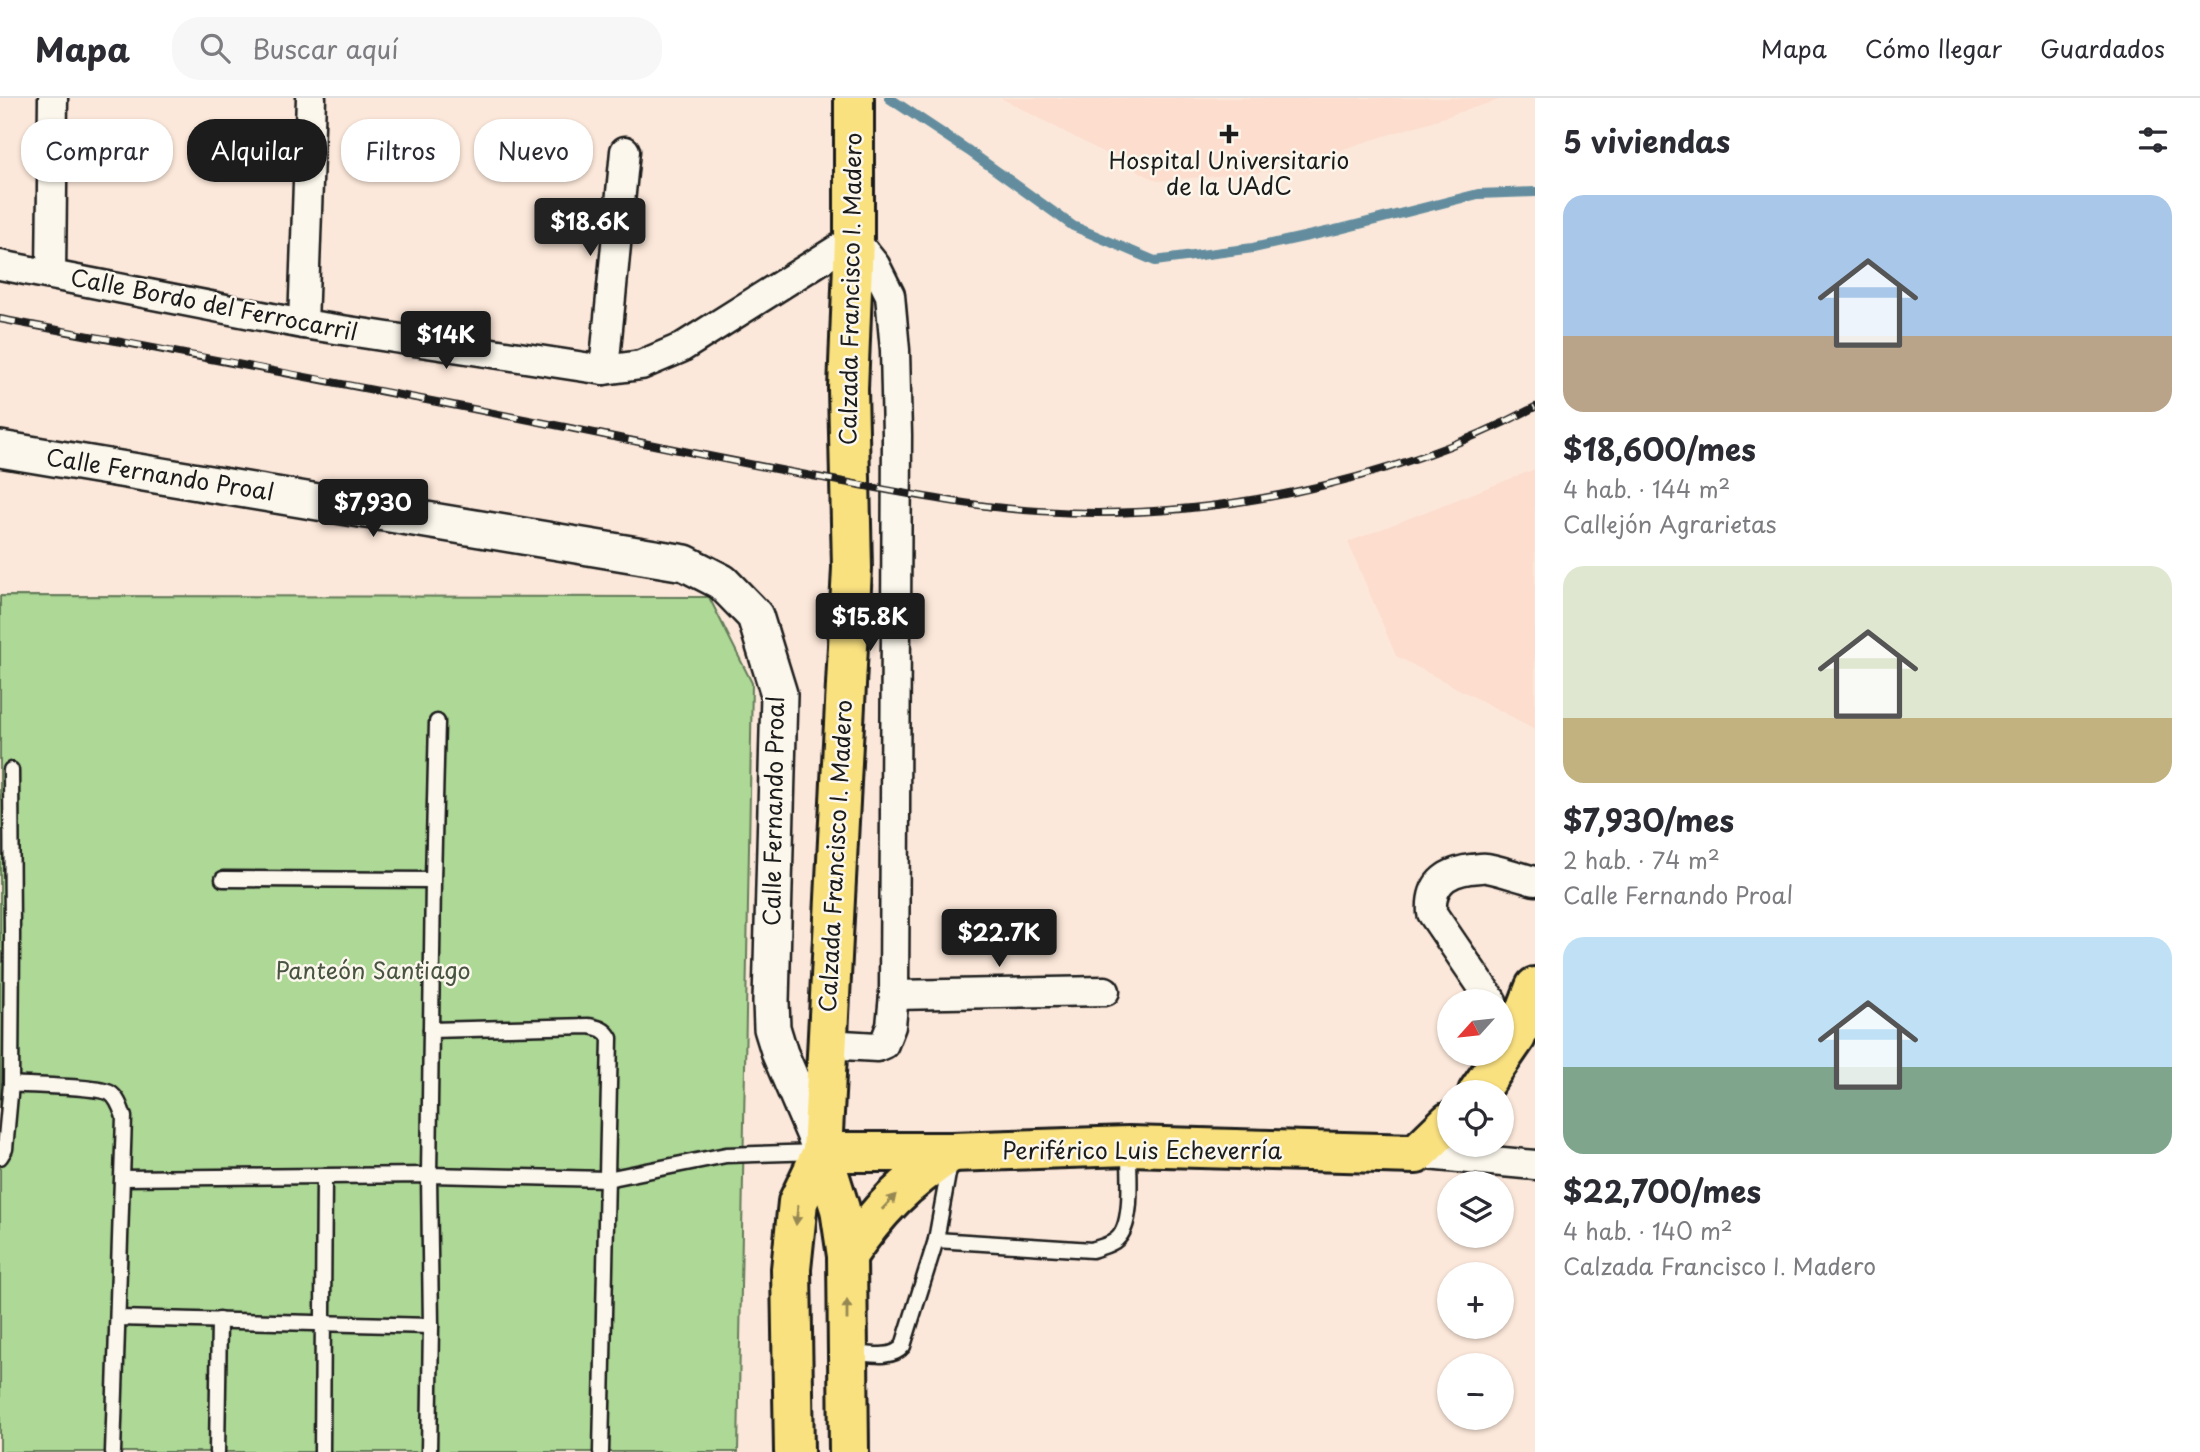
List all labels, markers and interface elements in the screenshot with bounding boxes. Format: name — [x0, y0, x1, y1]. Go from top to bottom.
search box — [172, 17, 662, 80]
text: Mapa — [35, 23, 130, 73]
icon: search — [196, 29, 234, 67]
text: Buscar aquí — [252, 29, 398, 68]
text: Mapa — [1761, 30, 1827, 66]
text: Cómo llegar — [1865, 30, 2002, 66]
text: Guardados — [2040, 30, 2165, 66]
text: 5 viviendas — [1563, 118, 1730, 163]
chip: Comprar — [21, 119, 173, 182]
chip: Alquilar — [187, 119, 327, 182]
chip: Filtros — [341, 119, 460, 182]
chip: Nuevo — [474, 119, 593, 182]
icon: filters — [2134, 121, 2172, 159]
marker: Hospital Universitario de la UAdC — [1219, 124, 1239, 144]
street label: Calzada Francisco I. Madero — [829, 132, 870, 446]
place label: Hospital Universitario de la UAdC — [1109, 142, 1349, 203]
pin: $18.6K — [533, 198, 647, 258]
text: $18.6K — [550, 203, 630, 238]
icon: home — [1805, 240, 1931, 366]
street label: Calle Bordo del Ferrocarril — [68, 259, 361, 349]
pin: $14K — [405, 312, 487, 371]
text: $14K — [417, 316, 475, 351]
text: $18,600/mes — [1563, 426, 1756, 471]
street label: Calle Fernando Proal — [44, 438, 277, 509]
text: 4 hab. · 144 m² — [1563, 471, 1730, 506]
pin: $7,930 — [316, 480, 430, 539]
text: $7,930 — [334, 484, 412, 519]
text: Callejón Agrarietas — [1563, 506, 1776, 541]
pin: $15.8K — [813, 594, 927, 653]
text: $15.8K — [832, 598, 908, 633]
icon: home — [1805, 611, 1931, 737]
street label: Calle Fernando Proal — [753, 696, 792, 926]
street label: Calzada Francisco I. Madero — [809, 699, 860, 1013]
text: $7,930/mes — [1563, 797, 1734, 842]
text: 2 hab. · 74 m² — [1563, 842, 1720, 877]
text: Calle Fernando Proal — [1563, 877, 1793, 912]
pin: $22.7K — [942, 910, 1056, 969]
text: $22.7K — [958, 914, 1040, 949]
park label: Panteón Santiago — [275, 952, 471, 987]
icon: home — [1805, 982, 1931, 1108]
north arrow — [1437, 989, 1514, 1066]
map controls — [1437, 989, 1514, 1430]
button: locate — [1437, 1080, 1514, 1157]
street label: Periférico Luis Echeverría — [1002, 1132, 1282, 1167]
text: $22,700/mes — [1563, 1168, 1761, 1213]
button: layers — [1437, 1171, 1514, 1248]
one-way arrow — [880, 1194, 896, 1211]
one-way arrow — [791, 1204, 802, 1226]
text: 4 hab. · 140 m² — [1563, 1213, 1733, 1248]
text: Calzada Francisco I. Madero — [1563, 1248, 1876, 1283]
button: + — [1437, 1262, 1514, 1339]
one-way arrow — [841, 1299, 853, 1321]
button: − — [1437, 1353, 1514, 1430]

